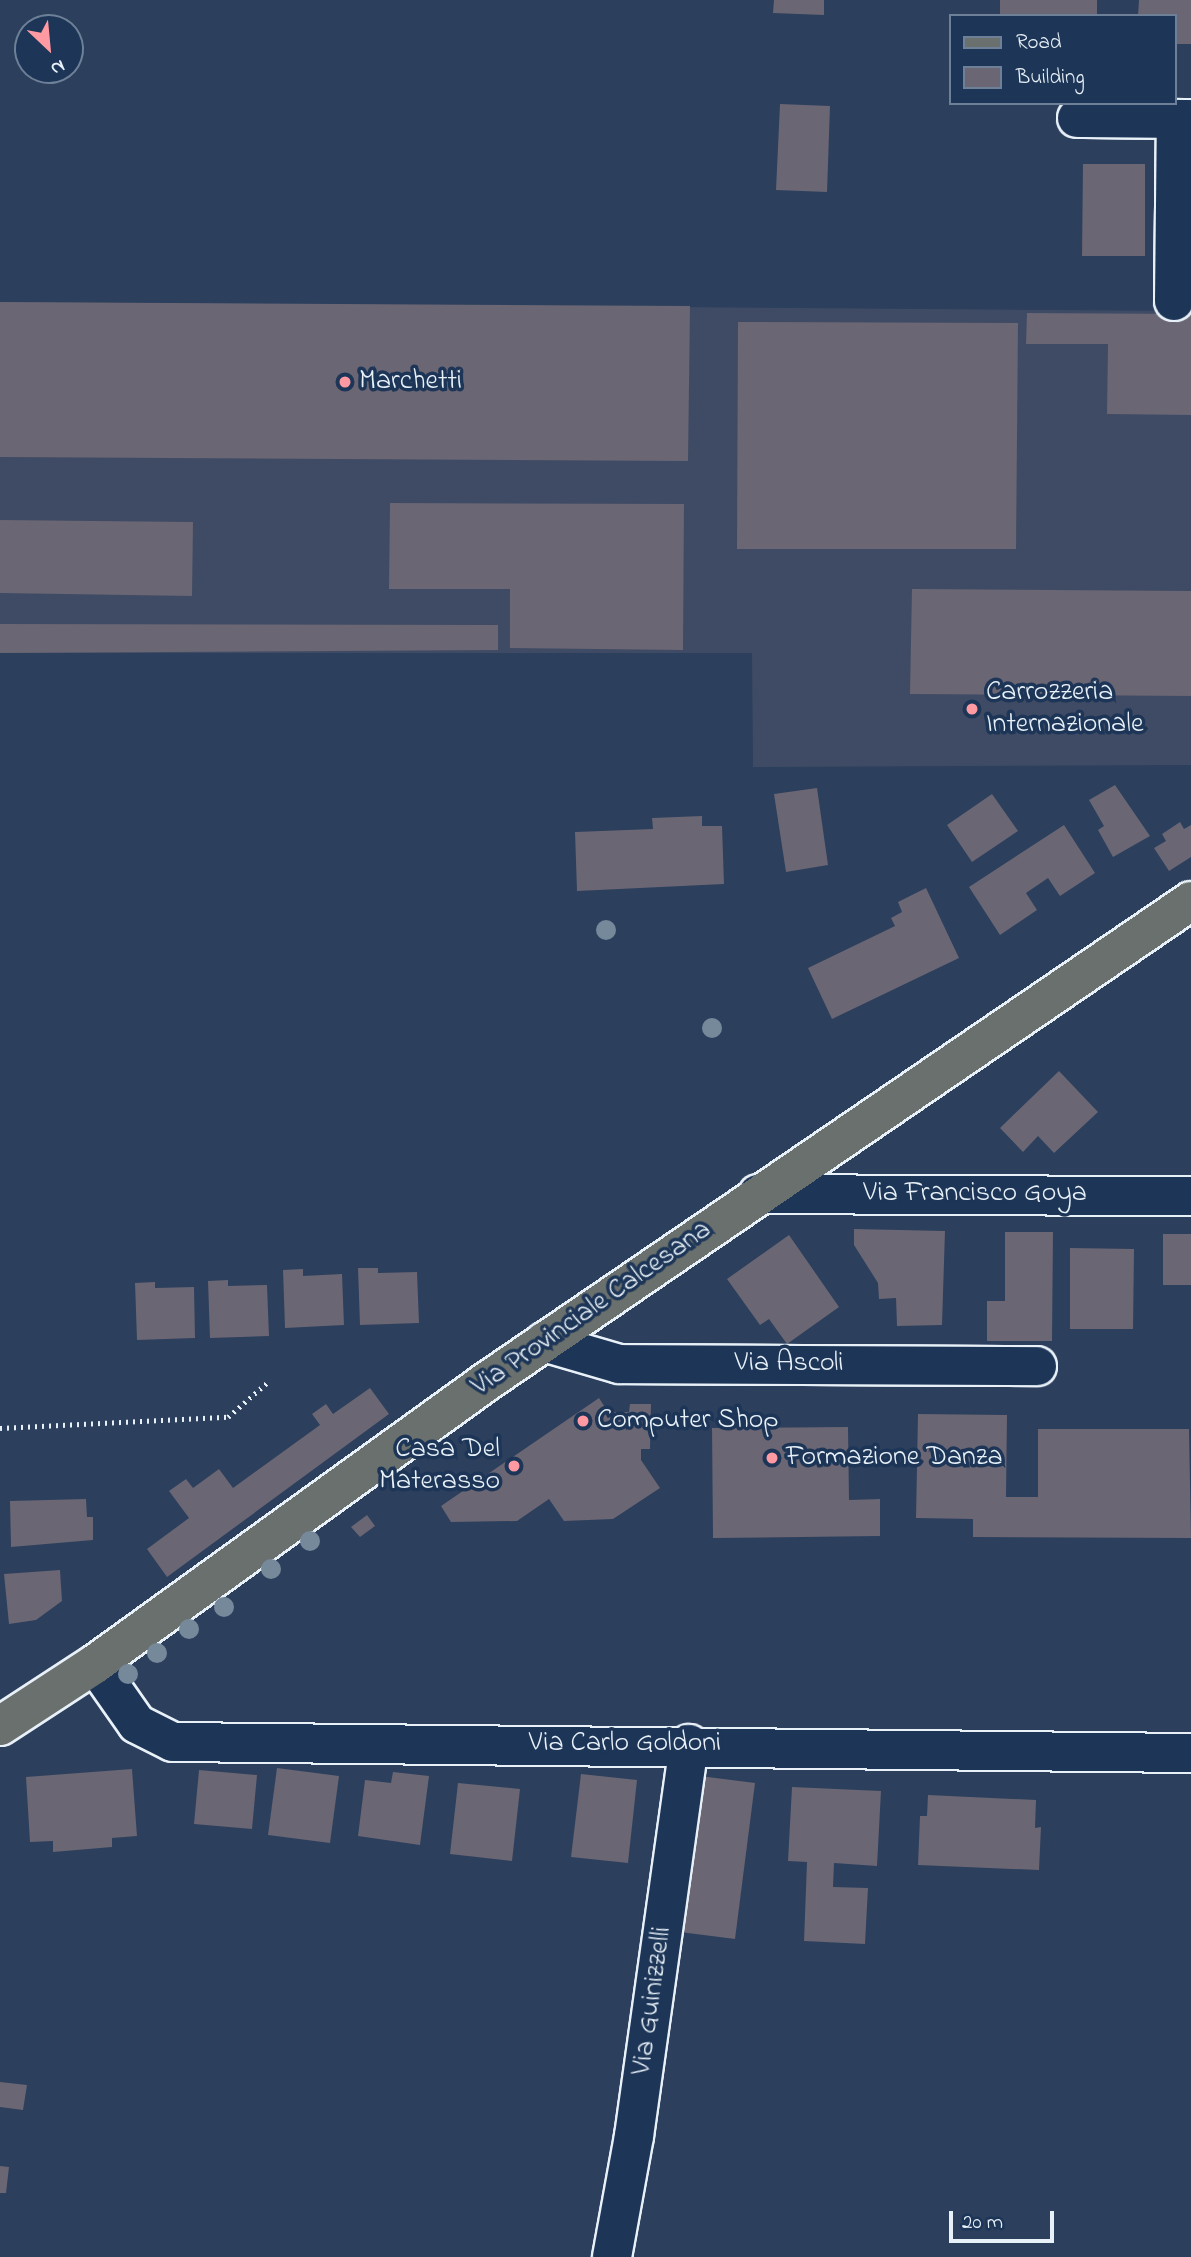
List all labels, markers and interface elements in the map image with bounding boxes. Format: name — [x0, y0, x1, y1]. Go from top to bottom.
north arrow — [14, 14, 84, 84]
legend — [950, 14, 1177, 105]
text: Road — [1016, 28, 1062, 58]
text: N — [46, 52, 69, 81]
text: Building — [1016, 63, 1085, 93]
place label: Marchetti — [359, 365, 462, 399]
marker: Marchetti — [337, 374, 353, 390]
place label: Carrozzeria Internazionale — [986, 676, 1143, 742]
marker: Carrozzeria Internazionale — [964, 701, 980, 717]
street label: Via Francisco Goya — [863, 1177, 1087, 1211]
street label: Via Provinciale Calcesana — [466, 1214, 718, 1404]
street label: Via Ascoli — [734, 1347, 844, 1381]
place label: Computer Shop — [597, 1404, 779, 1438]
marker: Computer Shop — [575, 1413, 591, 1429]
place label: Casa Del Materasso — [379, 1433, 500, 1499]
place label: Formazione Danza — [786, 1441, 1003, 1475]
marker: Formazione Danza — [764, 1450, 780, 1466]
marker: Casa Del Materasso — [506, 1458, 522, 1474]
street label: Via Carlo Goldoni — [529, 1727, 721, 1761]
street label: Via Guinizzelli — [626, 1925, 680, 2077]
scale bar — [953, 2198, 1058, 2242]
text: 20 m — [962, 2208, 1003, 2238]

